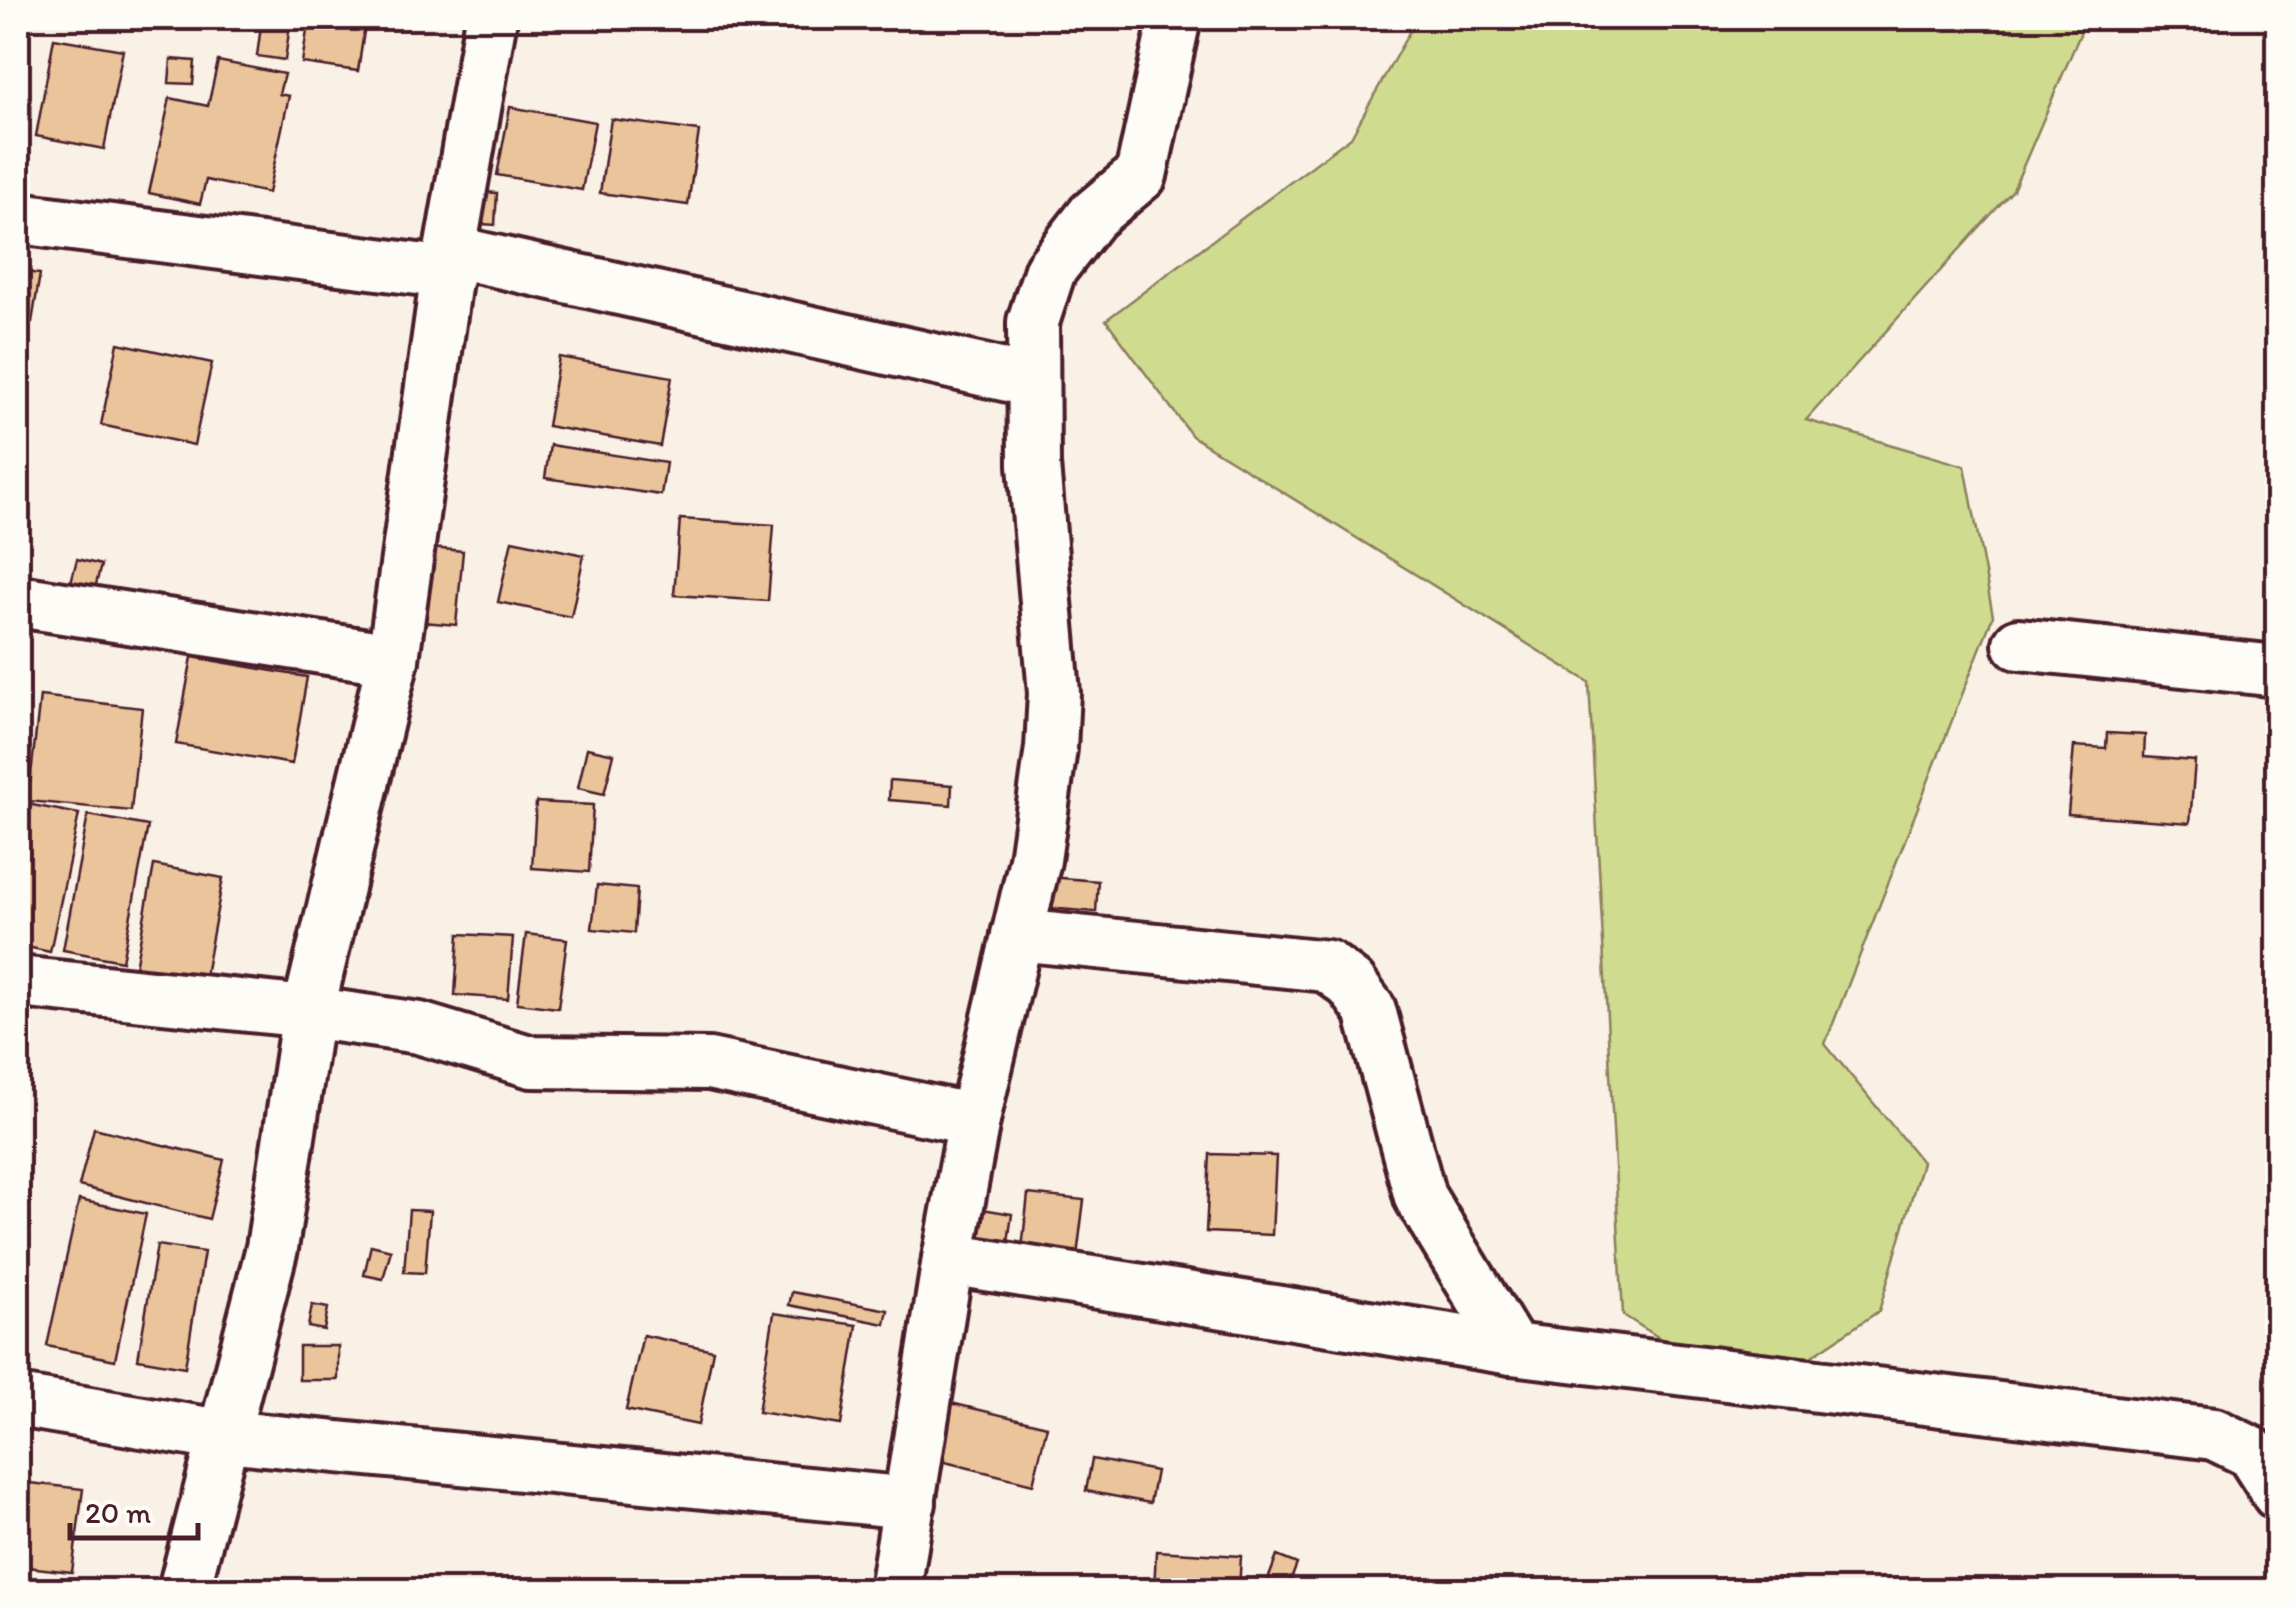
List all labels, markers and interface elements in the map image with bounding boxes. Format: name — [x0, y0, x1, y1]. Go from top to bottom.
scale bar — [70, 1478, 198, 1540]
text: 20 m — [85, 1494, 151, 1531]

